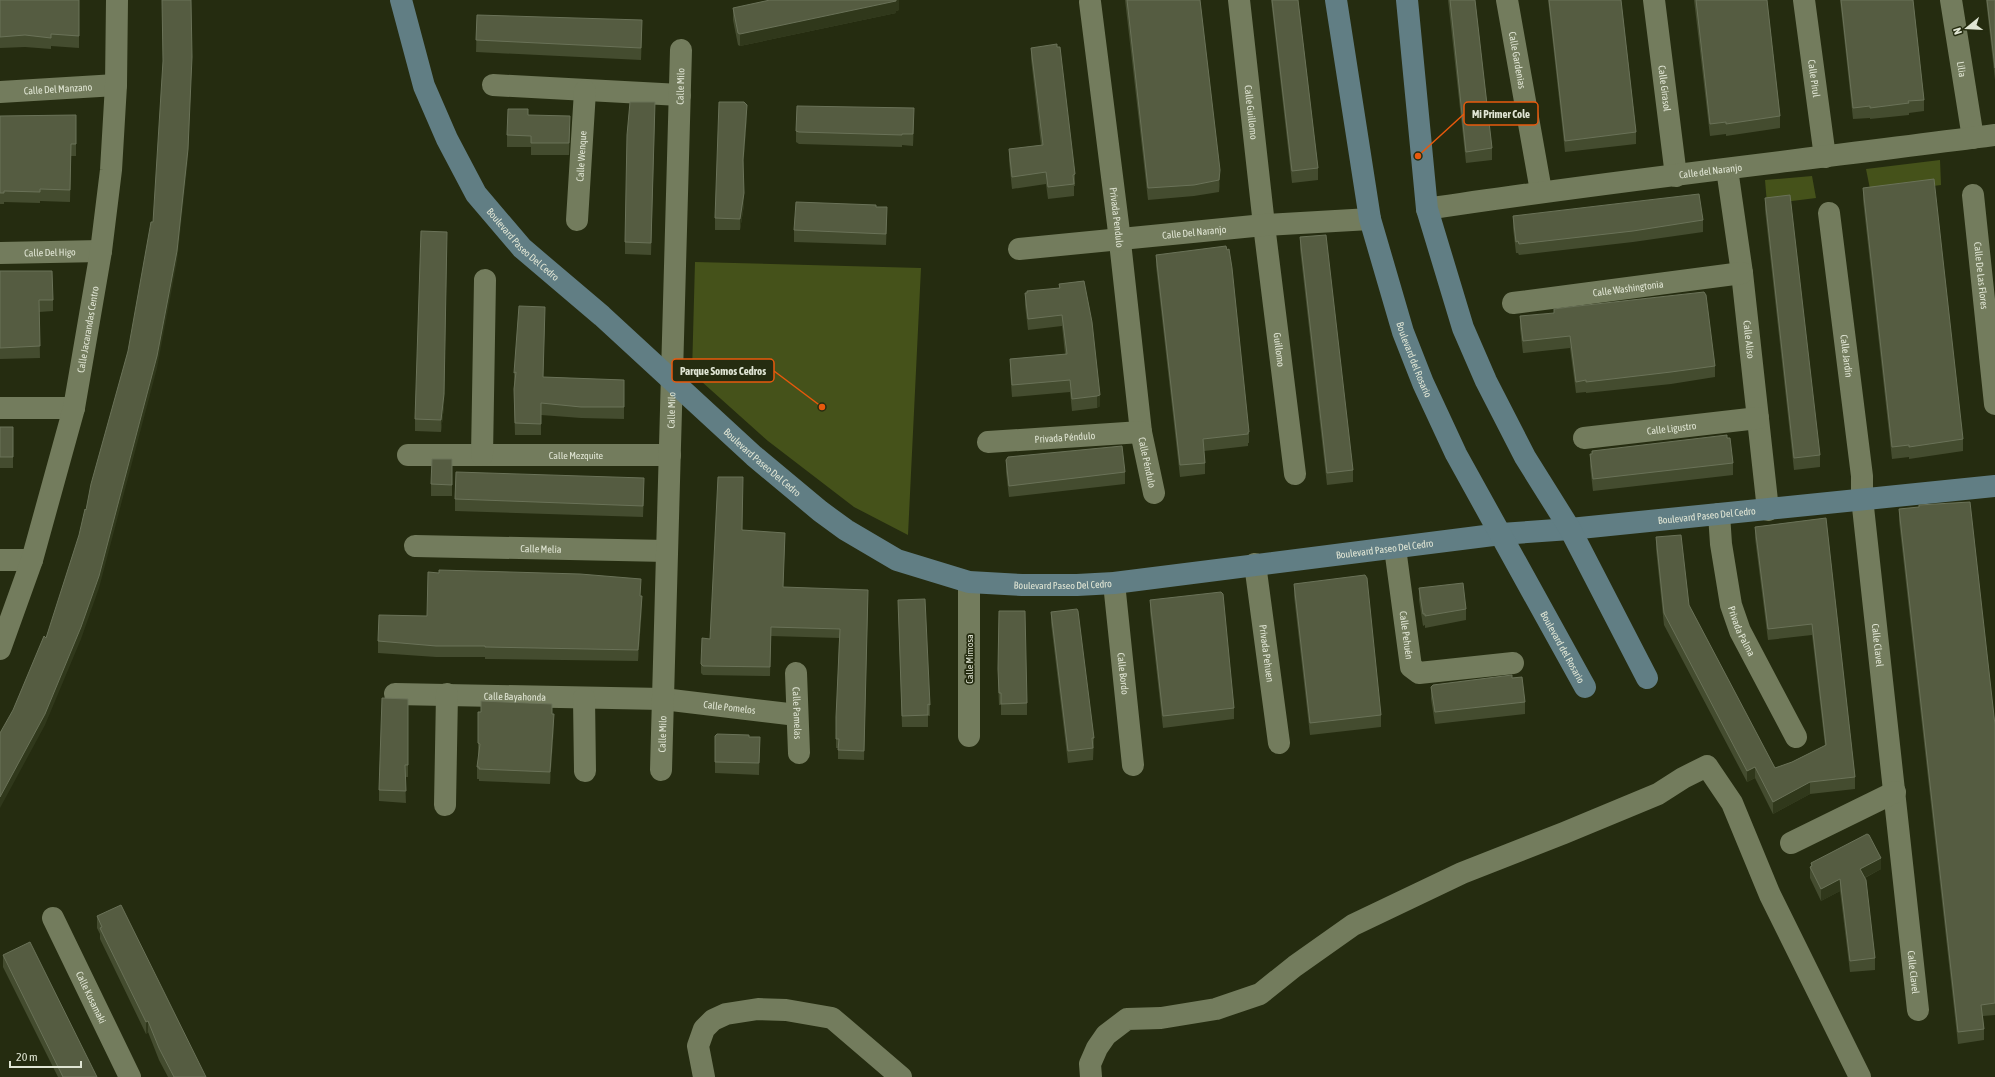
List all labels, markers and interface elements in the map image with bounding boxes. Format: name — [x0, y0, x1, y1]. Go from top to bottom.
north arrow — [1947, 8, 1987, 48]
text: N — [1951, 26, 1964, 36]
street label: Calle Gardenias — [1507, 31, 1528, 90]
street label: Calle Pirul — [1807, 59, 1822, 98]
street label: Lilia — [1955, 60, 1969, 78]
street label: Calle Girasol — [1657, 65, 1673, 112]
street label: Calle Milo — [674, 68, 686, 105]
street label: Calle Del Manzano — [23, 81, 93, 96]
street label: Calle Guillomo — [1243, 85, 1260, 140]
callout: Mi Primer Cole — [1464, 102, 1538, 125]
text: Mi Primer Cole — [1472, 108, 1530, 120]
street label: Calle Wenque — [574, 130, 588, 182]
street label: Calle del Naranjo — [1678, 161, 1743, 180]
street label: Privada Pendulo — [1108, 186, 1126, 248]
street label: Boulevard Paseo Del Cedro — [485, 206, 562, 283]
street label: Calle Del Naranjo — [1162, 223, 1227, 240]
street label: Calle De Las Flores — [1972, 241, 1991, 310]
street label: Calle Del Higo — [24, 246, 76, 258]
street label: Calle Washingtonia — [1592, 278, 1664, 298]
street label: Calle Jacarandas Centro — [75, 285, 100, 373]
street label: Boulevard del Rosario — [1395, 320, 1434, 399]
street label: Calle Aliso — [1742, 320, 1757, 360]
street label: Guillomo — [1272, 332, 1287, 368]
street label: Calle Jardín — [1839, 334, 1855, 378]
callout: Parque Somos Cedros — [672, 359, 774, 382]
text: Parque Somos Cedros — [680, 365, 766, 377]
street label: Calle Milo — [665, 391, 677, 429]
street label: Calle Ligustro — [1646, 420, 1697, 436]
street label: Boulevard Paseo Del Cedro — [722, 426, 803, 499]
street label: Privada Péndulo — [1034, 429, 1096, 444]
street label: Calle Péndulo — [1137, 436, 1158, 489]
street label: Calle Mezquite — [549, 450, 604, 461]
street label: Boulevard Paseo Del Cedro — [1657, 505, 1756, 526]
street label: Boulevard Paseo Del Cedro — [1335, 537, 1434, 560]
street label: Calle Melia — [520, 543, 562, 554]
street label: Boulevard Paseo Del Cedro — [1013, 578, 1112, 591]
street label: Privada Palma — [1726, 604, 1758, 658]
street label: Boulevard del Rosario — [1539, 609, 1587, 685]
street label: Calle Pehuén — [1398, 610, 1415, 660]
street label: Calle Clavel — [1870, 623, 1886, 668]
street label: Privada Pehuen — [1258, 624, 1276, 683]
street label: Calle Mimosa — [964, 634, 975, 684]
street label: Calle Bordo — [1116, 652, 1131, 695]
street label: Calle Pamelas — [791, 687, 804, 740]
street label: Calle Bayahonda — [484, 690, 547, 702]
street label: Calle Pomelos — [703, 698, 757, 716]
street label: Calle Milo — [656, 715, 668, 752]
street label: Calle Clavel — [1906, 950, 1922, 995]
street label: Calle Kusamaki — [74, 969, 109, 1025]
scale bar — [10, 1043, 81, 1069]
text: 20 m — [16, 1050, 38, 1064]

